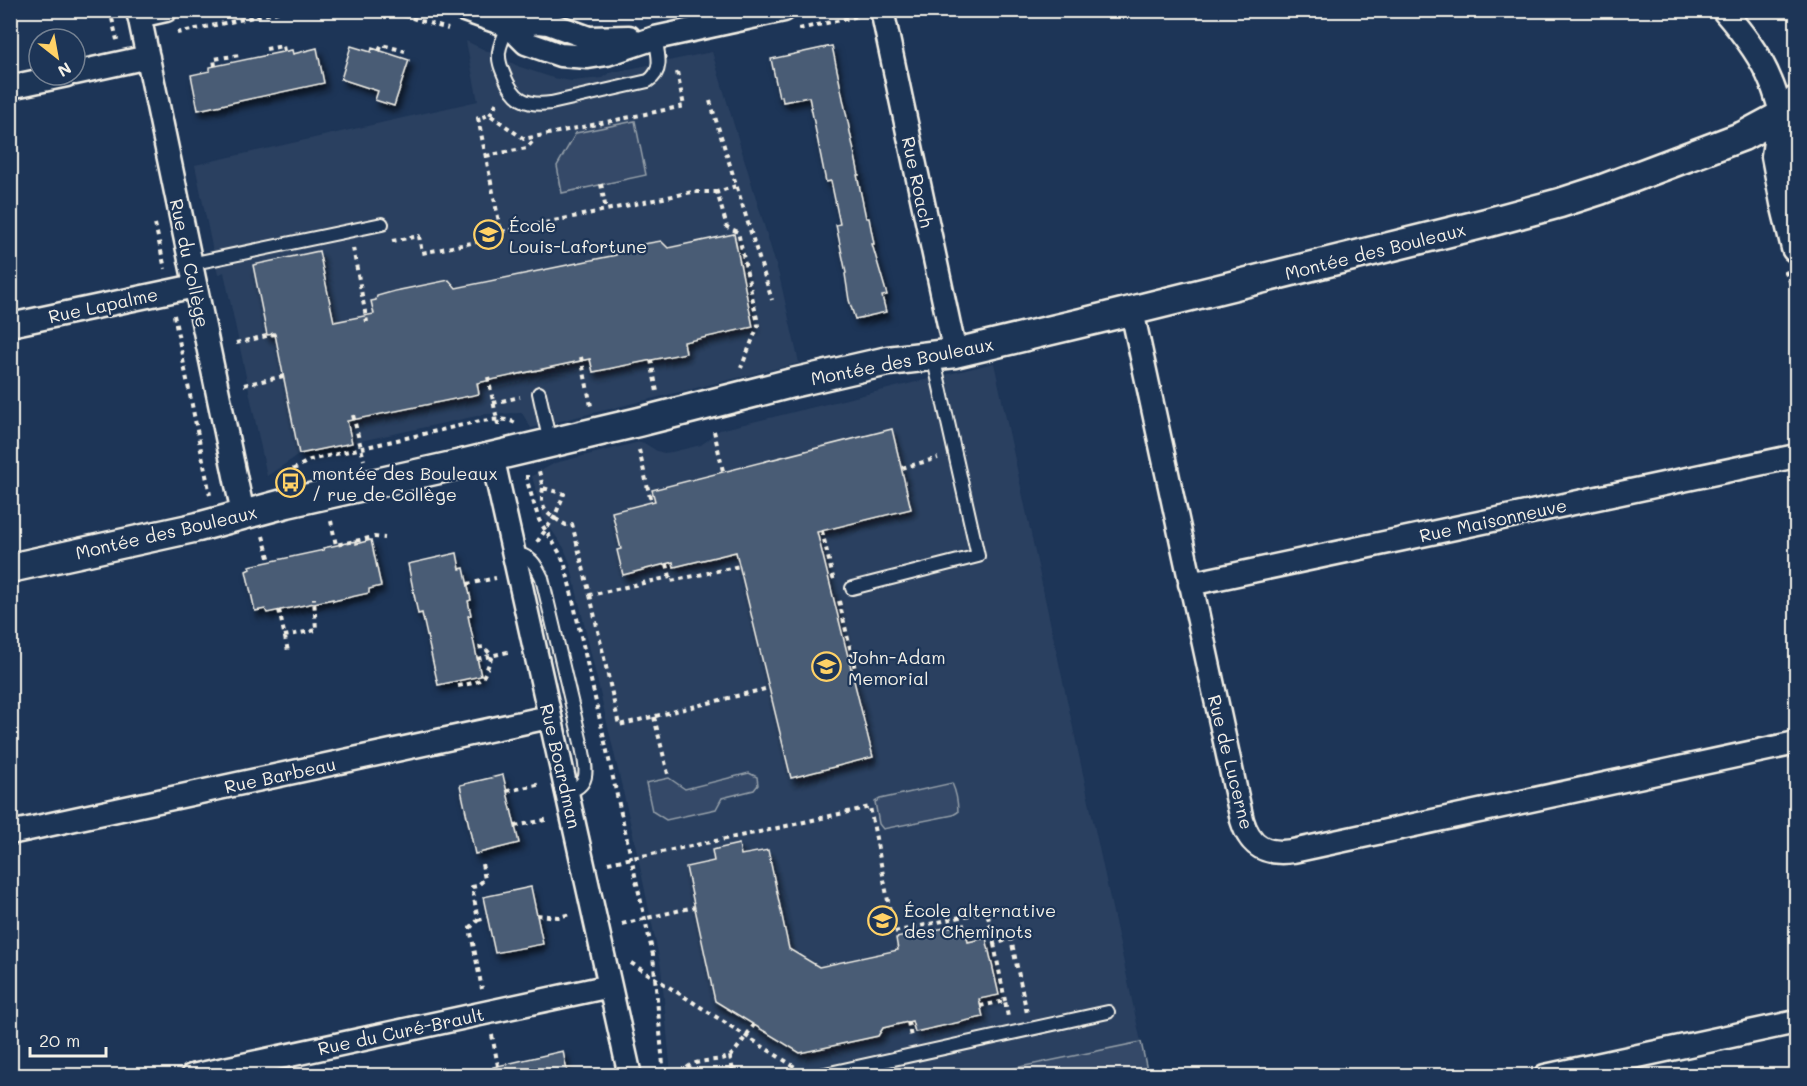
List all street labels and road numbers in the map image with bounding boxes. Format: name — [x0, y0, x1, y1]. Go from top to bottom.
street label: Rue Roach — [897, 134, 939, 230]
street label: Rue du Collège — [165, 196, 215, 330]
street label: Montée des Bouleaux — [1282, 217, 1468, 285]
street label: Rue Lapalme — [46, 282, 160, 328]
street label: Montée des Bouleaux — [809, 332, 995, 390]
street label: Rue Maisonneuve — [1417, 493, 1569, 547]
street label: Montée des Bouleaux — [73, 499, 259, 565]
street label: Rue de Lucerne — [1203, 692, 1259, 832]
street label: Rue Boardman — [535, 701, 587, 831]
street label: Rue Barbeau — [222, 751, 338, 799]
street label: Rue du Curé-Brault — [316, 1002, 486, 1060]

